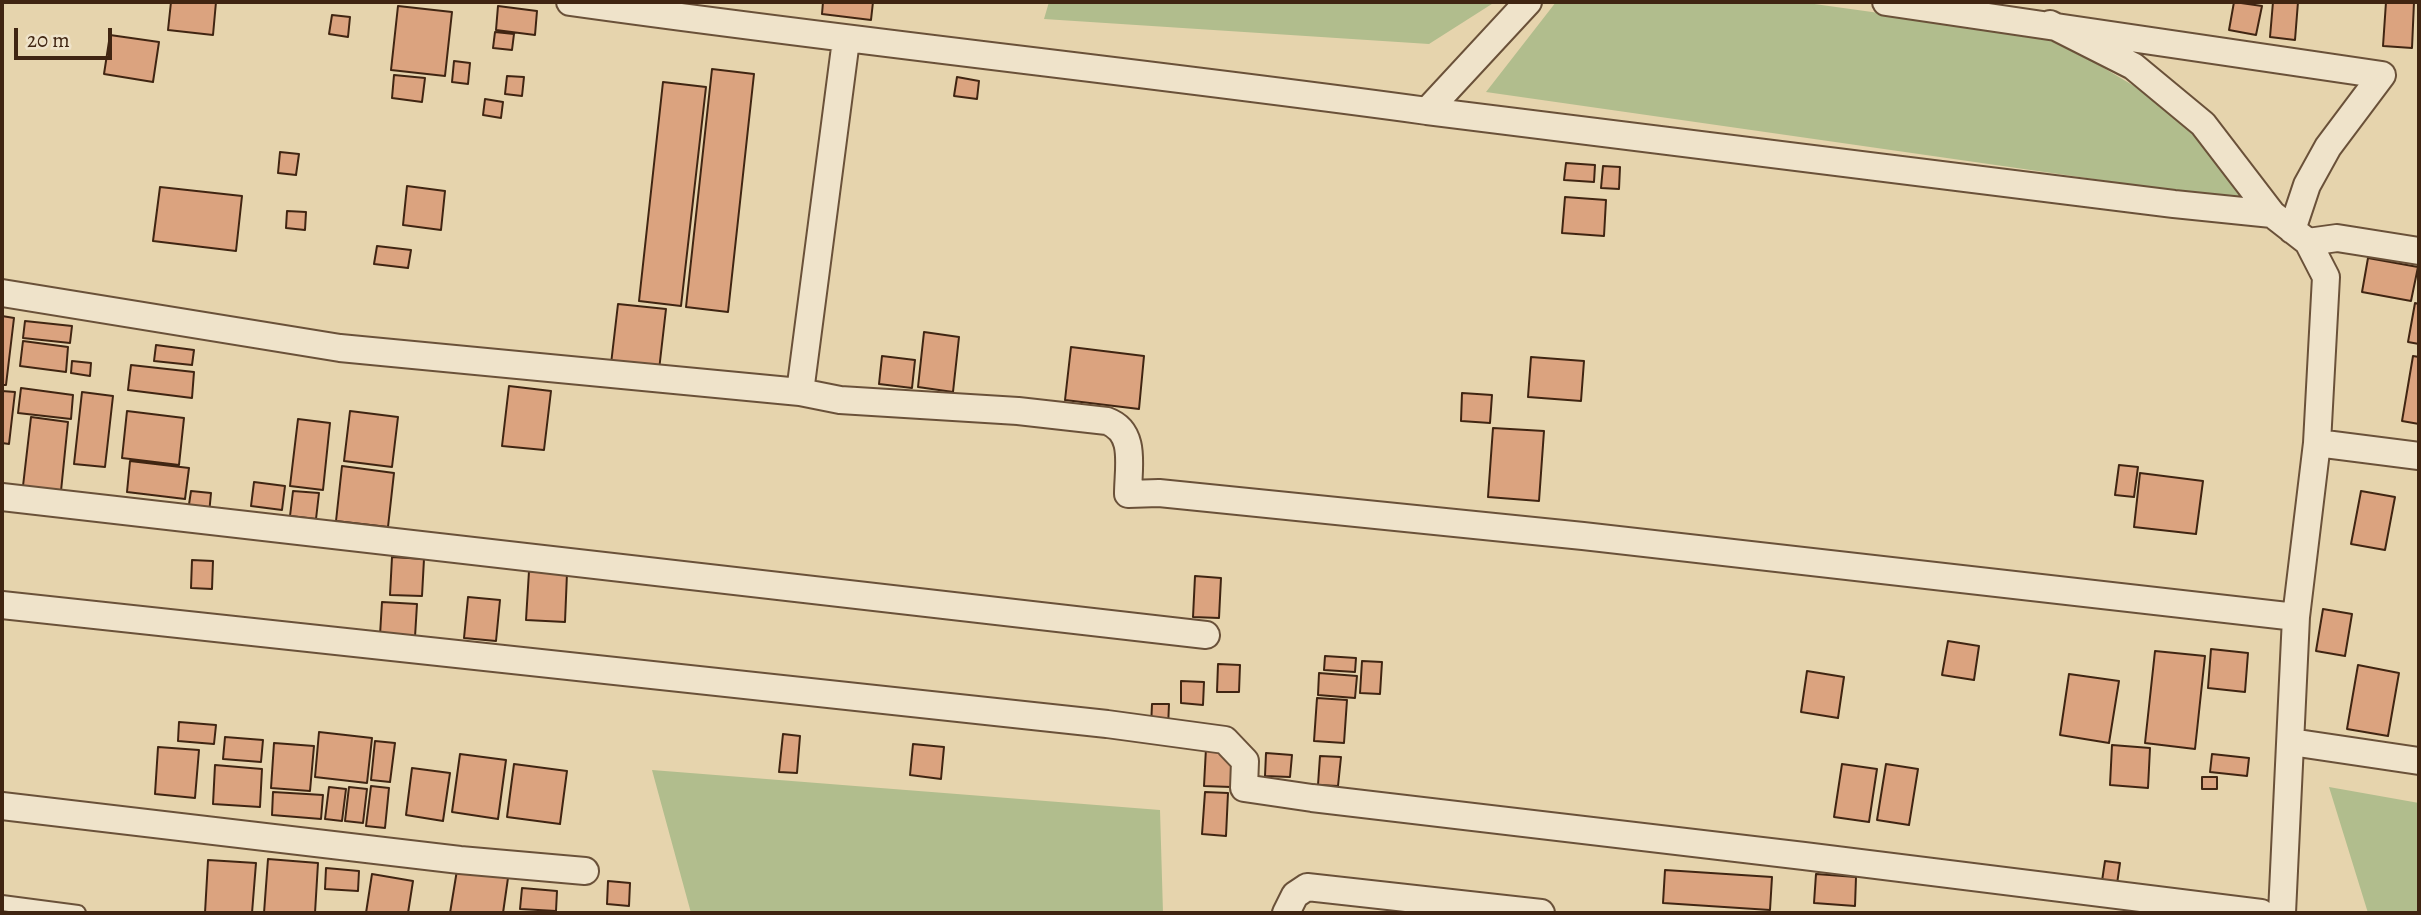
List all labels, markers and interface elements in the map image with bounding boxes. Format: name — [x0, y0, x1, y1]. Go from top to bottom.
scale bar — [18, 14, 116, 58]
text: 20 m — [27, 26, 70, 54]

